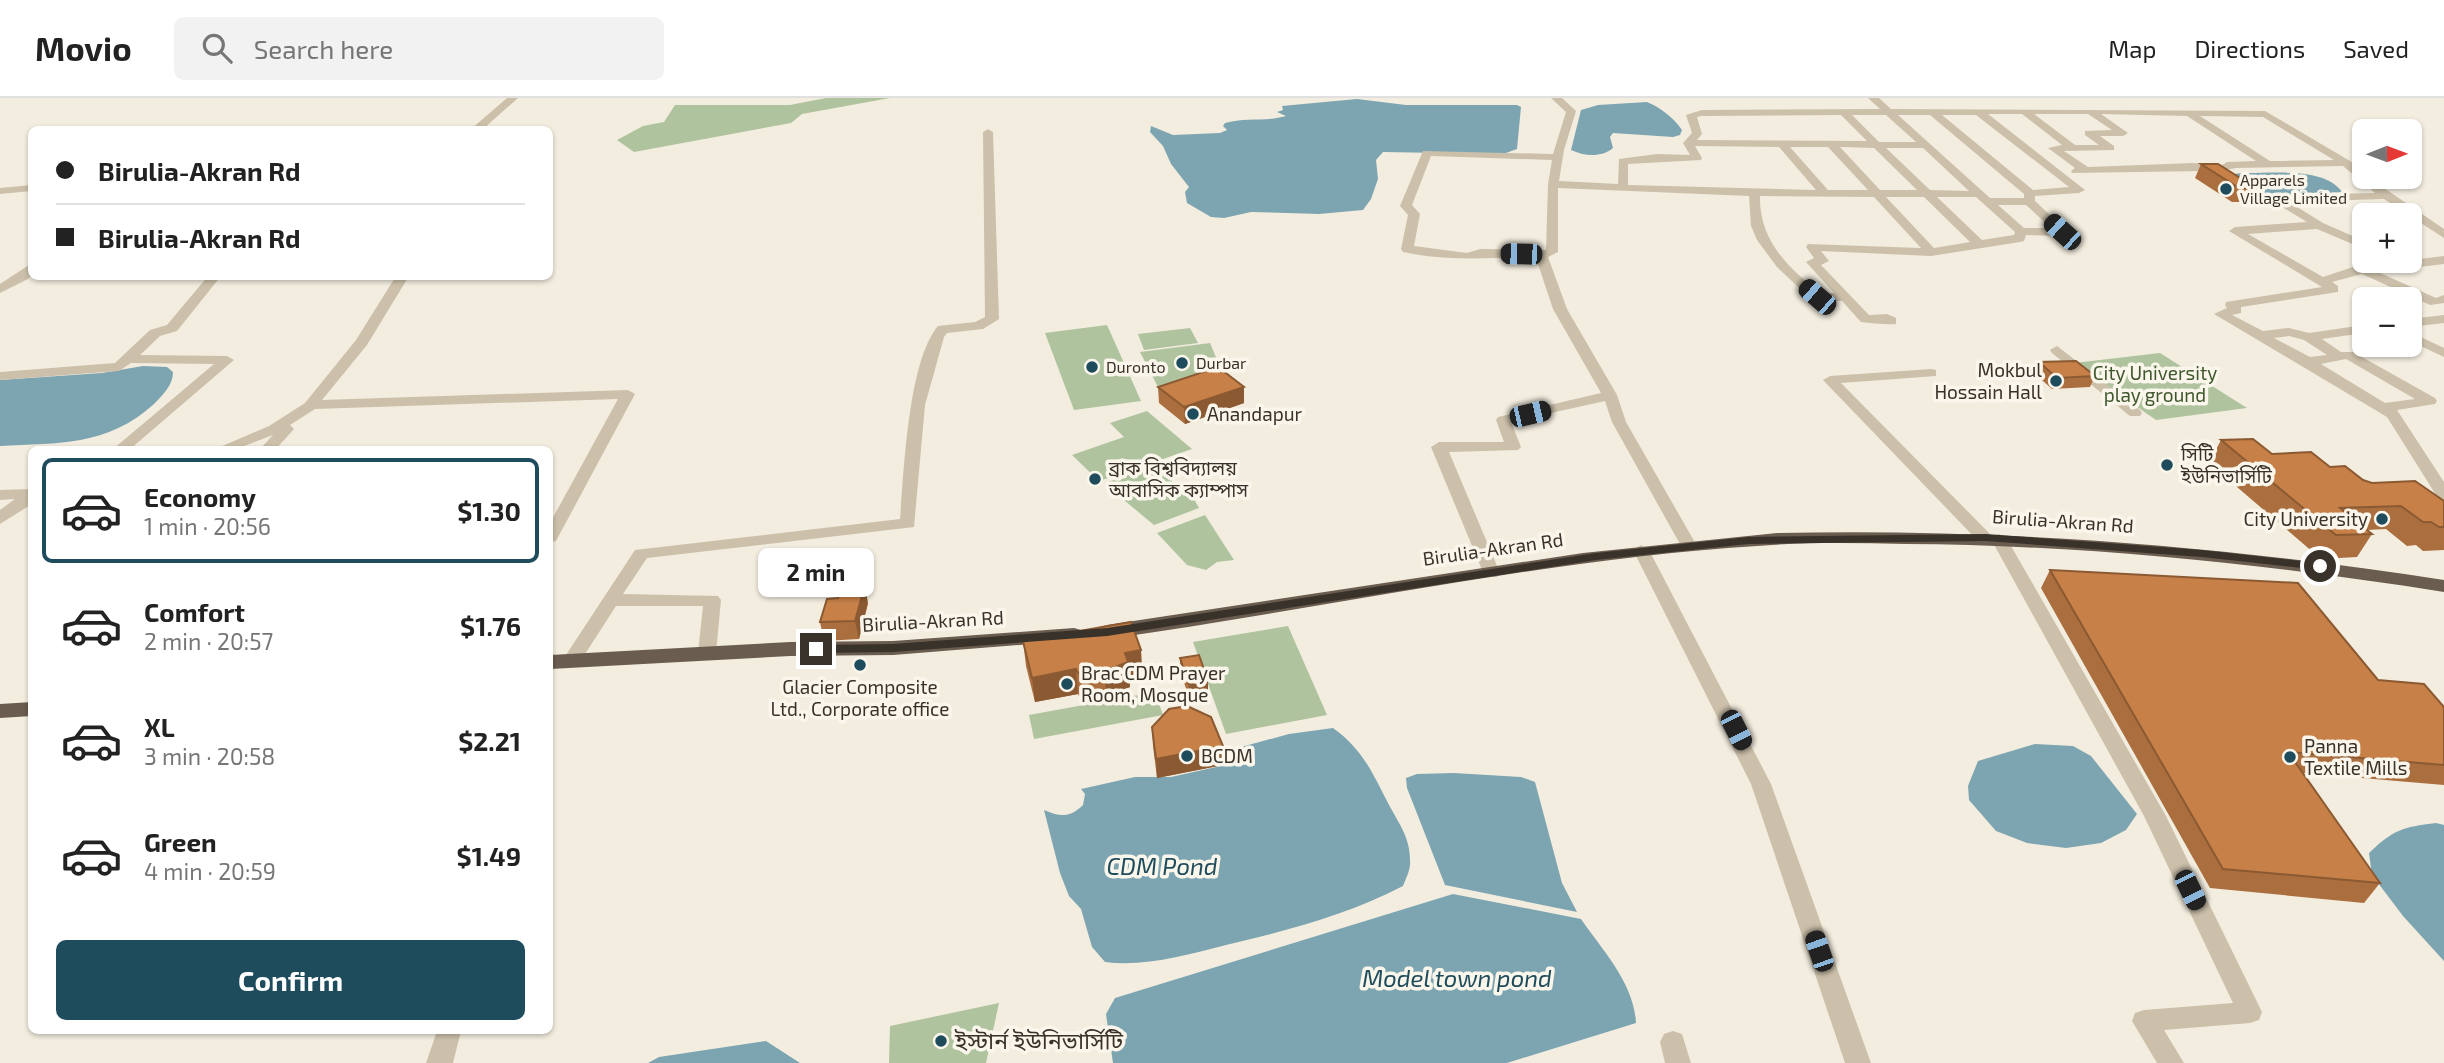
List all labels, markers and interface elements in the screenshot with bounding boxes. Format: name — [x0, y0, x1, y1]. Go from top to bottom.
search box — [174, 17, 664, 80]
text: Movio — [35, 28, 132, 68]
icon: search — [198, 29, 236, 67]
text: Search here — [254, 33, 393, 64]
text: Map — [2108, 34, 2156, 63]
text: Directions — [2194, 34, 2305, 63]
text: Saved — [2343, 34, 2409, 63]
north arrow — [2352, 119, 2422, 189]
map controls — [2352, 119, 2422, 357]
text: Birulia-Akran Rd — [98, 155, 301, 186]
place label: Apparels Village Limited — [2240, 170, 2347, 207]
marker: Apparels Village Limited — [2218, 181, 2234, 197]
button: + — [2352, 203, 2422, 273]
car — [2040, 210, 2085, 254]
text: Birulia-Akran Rd — [98, 222, 301, 253]
car — [1500, 243, 1543, 265]
car — [1795, 275, 1840, 319]
button: − — [2352, 287, 2422, 357]
place label: Durbar — [1196, 353, 1247, 372]
marker: Durbar — [1174, 355, 1190, 371]
place label: Duronto — [1106, 357, 1166, 376]
place label: Mokbul Hossain Hall — [1934, 358, 2042, 403]
marker: Duronto — [1084, 359, 1100, 375]
park label: City University play ground — [2093, 361, 2217, 406]
marker: Mokbul Hossain Hall — [2048, 373, 2064, 389]
car — [1508, 399, 1553, 429]
place label: Anandapur — [1207, 402, 1302, 425]
marker: Anandapur — [1185, 406, 1201, 422]
place label: সিটি ইউনিভার্সিটি — [2180, 442, 2272, 487]
place label: ব্রাক বিশ্ববিদ্যালয় আবাসিক ক্যাম্পাস — [1108, 456, 1249, 501]
marker: সিটি ইউনিভার্সিটি — [2159, 457, 2175, 473]
marker: ব্রাক বিশ্ববিদ্যালয় আবাসিক ক্যাম্পাস — [1087, 471, 1103, 487]
icon: car — [60, 479, 123, 542]
text: Economy — [144, 481, 256, 512]
text: $1.30 — [457, 495, 521, 526]
street label: Birulia-Akran Rd — [1992, 504, 2135, 537]
place label: City University — [2244, 507, 2368, 530]
marker: City University — [2374, 511, 2390, 527]
text: 1 min · 20:56 — [144, 512, 271, 540]
street label: Birulia-Akran Rd — [1421, 527, 1565, 570]
callout: 2 min — [758, 547, 874, 596]
route start — [2304, 550, 2336, 582]
text: 2 min — [787, 558, 845, 586]
icon: car — [60, 594, 123, 657]
text: Comfort — [144, 596, 245, 627]
street label: Birulia-Akran Rd — [862, 605, 1004, 636]
text: $1.76 — [460, 610, 521, 641]
text: 2 min · 20:57 — [144, 627, 273, 655]
route end — [800, 633, 832, 665]
marker: Glacier Composite Ltd., Corporate office — [852, 657, 868, 673]
place label: Brac CDM Prayer Room, Mosque — [1081, 661, 1226, 706]
place label: Glacier Composite Ltd., Corporate office — [771, 675, 949, 720]
marker: Brac CDM Prayer Room, Mosque — [1059, 676, 1075, 692]
car — [1718, 707, 1755, 753]
icon: car — [60, 709, 123, 772]
text: XL — [144, 711, 175, 742]
text: $2.21 — [458, 725, 521, 756]
place label: Panna Textile Mills — [2304, 734, 2408, 779]
text: 3 min · 20:58 — [144, 742, 275, 770]
place label: BCDM — [1201, 744, 1253, 767]
marker: BCDM — [1179, 748, 1195, 764]
marker: Panna Textile Mills — [2282, 749, 2298, 765]
icon: car — [60, 824, 123, 887]
text: Green — [144, 826, 217, 857]
text: $1.49 — [457, 840, 521, 871]
water label: CDM Pond — [1106, 851, 1218, 880]
text: 4 min · 20:59 — [144, 857, 276, 885]
car — [2172, 867, 2209, 913]
car — [1803, 928, 1836, 974]
button: Confirm — [56, 940, 525, 1020]
water label: Model town pond — [1362, 963, 1552, 992]
place label: ইস্টার্ন ইউনিভার্সিটি — [954, 1026, 1124, 1054]
marker: ইস্টার্ন ইউনিভার্সিটি — [933, 1033, 949, 1049]

